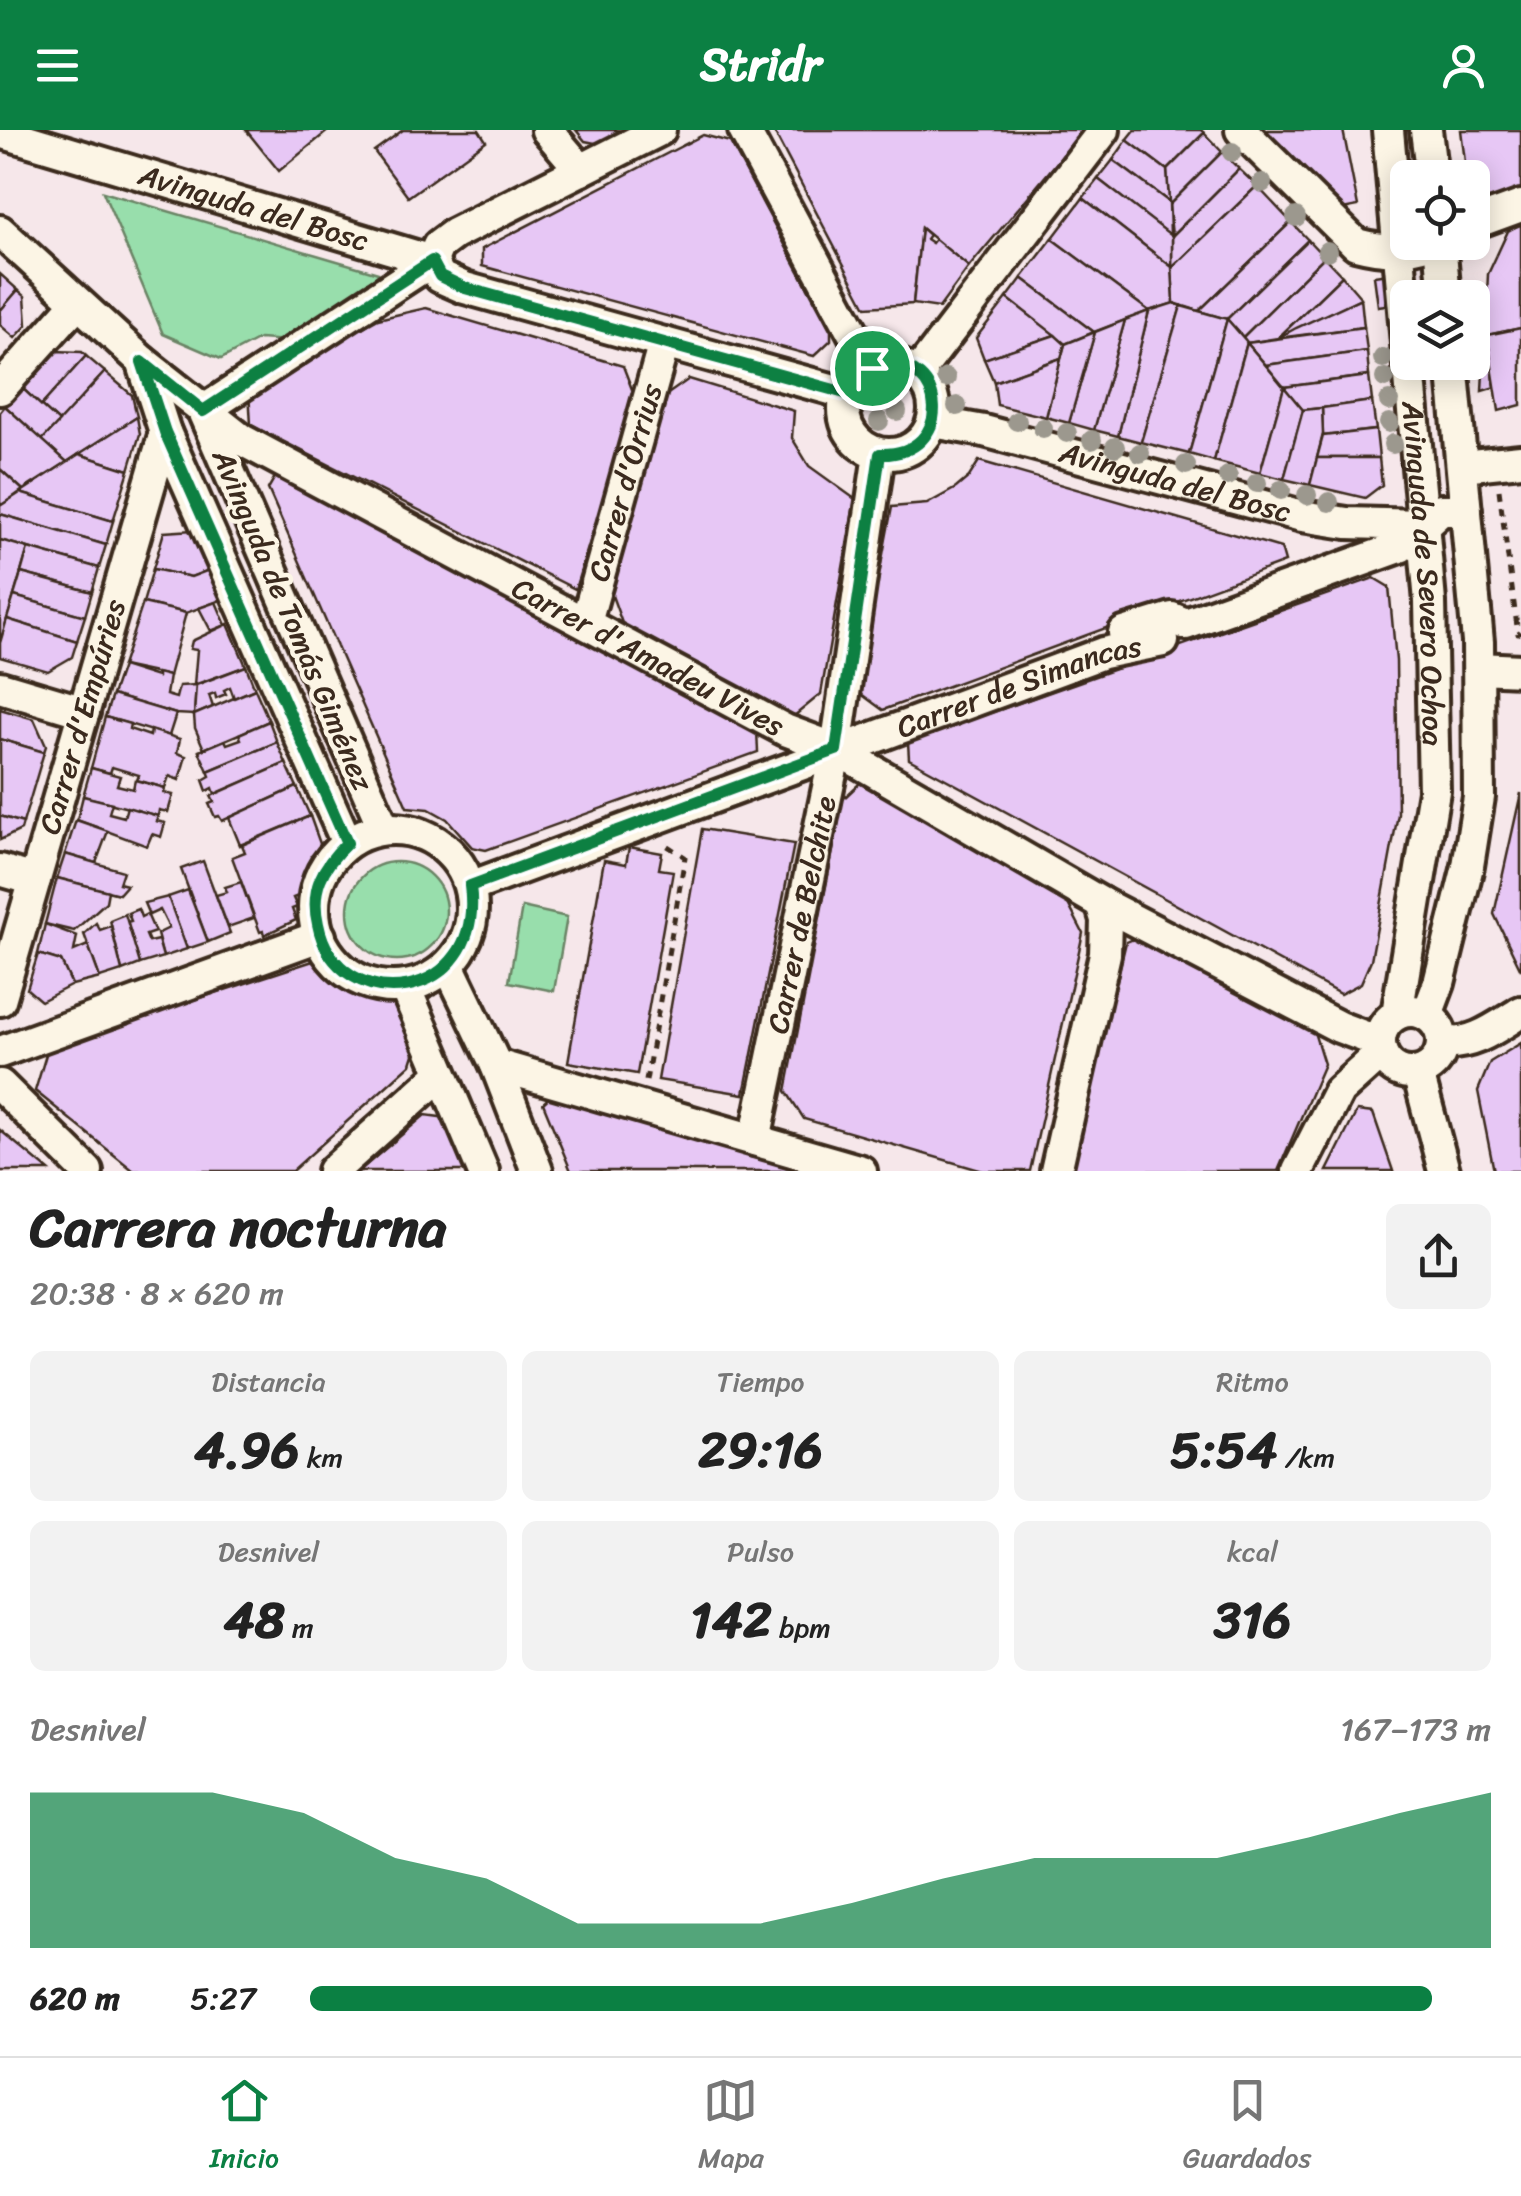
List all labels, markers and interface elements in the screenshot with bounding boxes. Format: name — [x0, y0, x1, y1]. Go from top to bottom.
text: Stridr — [700, 25, 821, 105]
icon: menu — [30, 38, 85, 93]
icon: person — [1436, 38, 1491, 93]
street label: Avinguda del Bosc — [131, 148, 376, 268]
map controls — [1390, 160, 1490, 380]
button: locate — [1390, 160, 1490, 260]
button: layers — [1390, 280, 1490, 380]
pin — [830, 326, 915, 411]
icon: arrive — [845, 341, 900, 396]
street label: Carrer d'Òrrius — [572, 377, 678, 588]
street label: Avinguda de Severo Ochoa — [1385, 398, 1460, 746]
street label: Avinguda del Bosc — [1052, 425, 1298, 539]
street label: Avinguda de Tomás Giménez — [196, 439, 390, 800]
street label: Carrer d'Amadeu Vives — [502, 562, 795, 752]
street label: Carrer d'Empúries — [23, 593, 142, 841]
street label: Carrer de Simancas — [889, 619, 1147, 754]
street label: Carrer de Belchite — [751, 791, 853, 1039]
text: Carrera nocturna — [30, 1179, 446, 1276]
button: share — [1386, 1204, 1491, 1309]
text: 20:38 · 8 × 620 m — [30, 1265, 284, 1322]
text: Distancia — [211, 1357, 326, 1406]
text: Tiempo — [717, 1357, 804, 1406]
text: Ritmo — [1216, 1357, 1289, 1406]
text: 4.96 — [194, 1406, 299, 1495]
text: 29:16 — [698, 1406, 823, 1495]
text: 5:54 — [1170, 1406, 1277, 1495]
text: km — [299, 1433, 343, 1482]
text: /km — [1277, 1433, 1335, 1482]
text: Desnivel — [218, 1527, 319, 1576]
text: Pulso — [727, 1527, 794, 1576]
text: kcal — [1227, 1527, 1278, 1576]
text: 48 — [223, 1576, 285, 1665]
text: 142 — [690, 1576, 772, 1665]
text: 316 — [1214, 1576, 1291, 1665]
text: m — [285, 1603, 314, 1652]
text: bpm — [772, 1603, 831, 1652]
text: Desnivel — [30, 1701, 146, 1758]
text: 167–173 m — [1340, 1701, 1491, 1758]
text: 620 m — [30, 1970, 120, 2027]
text: 5:27 — [190, 1970, 256, 2027]
tab: Inicio — [210, 2073, 279, 2182]
tab: Mapa — [698, 2073, 764, 2182]
tab: Guardados — [1183, 2073, 1311, 2182]

